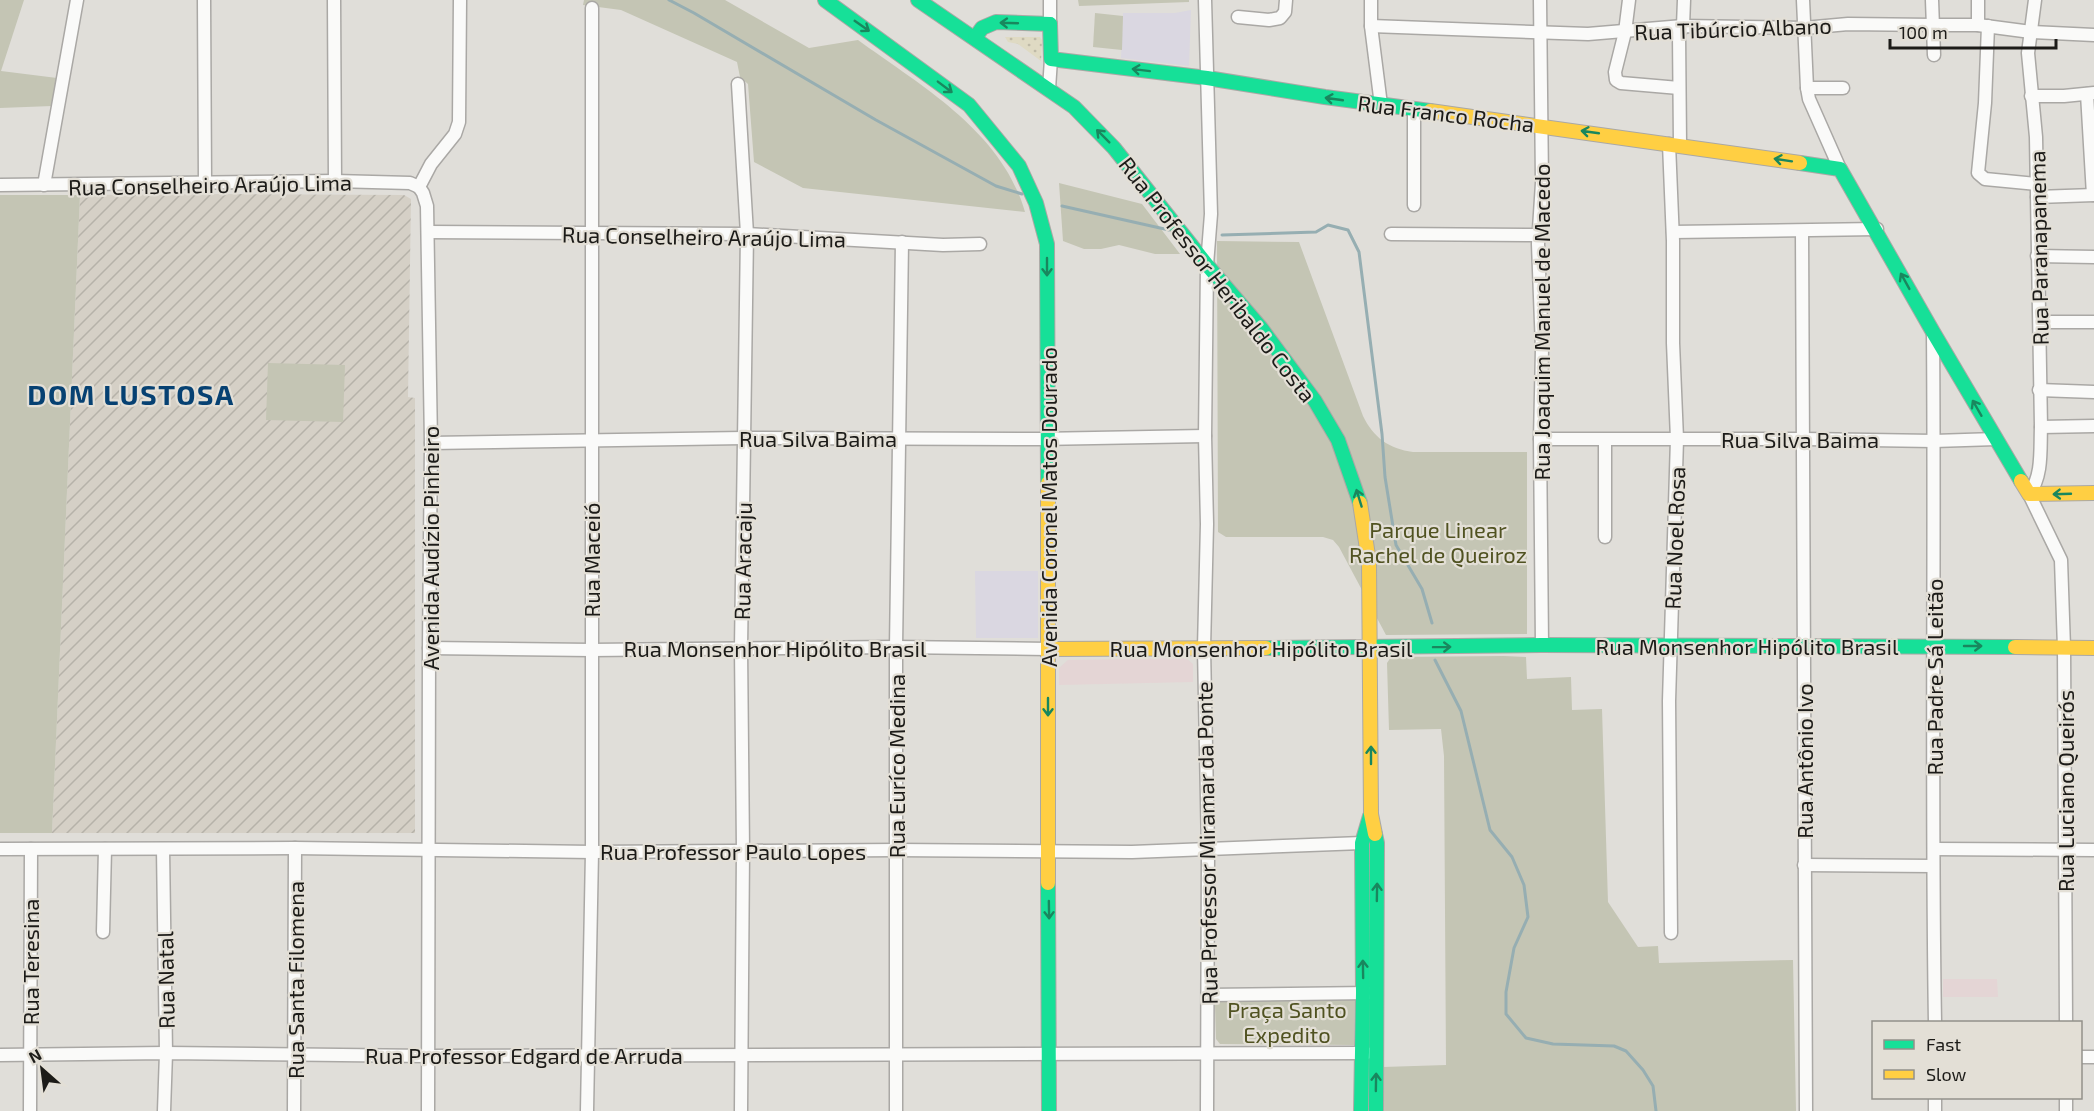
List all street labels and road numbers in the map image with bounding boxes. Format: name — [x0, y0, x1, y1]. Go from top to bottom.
street label: Rua Tibúrcio Albano — [1634, 12, 1832, 44]
street label: Rua Franco Rocha — [1356, 89, 1536, 137]
street label: Rua Paranapanema — [2023, 150, 2053, 346]
street label: Rua Professor Heribaldo Costa — [1114, 151, 1322, 407]
street label: Rua Joaquim Manuel de Macedo — [1528, 163, 1554, 481]
street label: Rua Conselheiro Araújo Lima — [68, 169, 352, 200]
street label: Rua Conselheiro Araújo Lima — [562, 221, 846, 252]
street label: Avenida Coronel Matos Dourado — [1035, 347, 1061, 667]
street label: Rua Silva Baima — [739, 425, 897, 451]
street label: Avenida Audízio Pinheiro — [417, 426, 443, 670]
street label: Rua Silva Baima — [1721, 426, 1879, 452]
street label: Rua Noel Rosa — [1659, 466, 1689, 610]
street label: Rua Aracaju — [728, 502, 757, 620]
street label: Rua Maceió — [578, 503, 604, 617]
street label: Rua Padre Sá Leitão — [1921, 579, 1947, 775]
street label: Rua Monsenhor Hipólito Brasil — [1596, 633, 1899, 659]
street label: Rua Monsenhor Hipólito Brasil — [624, 635, 927, 661]
street label: Rua Monsenhor Hipólito Brasil — [1110, 635, 1413, 661]
street label: Rua Euríco Medina — [883, 674, 909, 858]
street label: Rua Professor Miramar da Ponte — [1190, 681, 1222, 1005]
street label: Rua Antônio Ivo — [1791, 683, 1817, 839]
street label: Rua Luciano Queirós — [2052, 690, 2079, 892]
street label: Rua Professor Paulo Lopes — [600, 838, 866, 864]
street label: Rua Santa Filomena — [282, 881, 308, 1079]
street label: Rua Teresina — [17, 899, 43, 1025]
street label: Rua Natal — [151, 930, 179, 1029]
street label: Rua Professor Edgard de Arruda — [365, 1042, 683, 1068]

